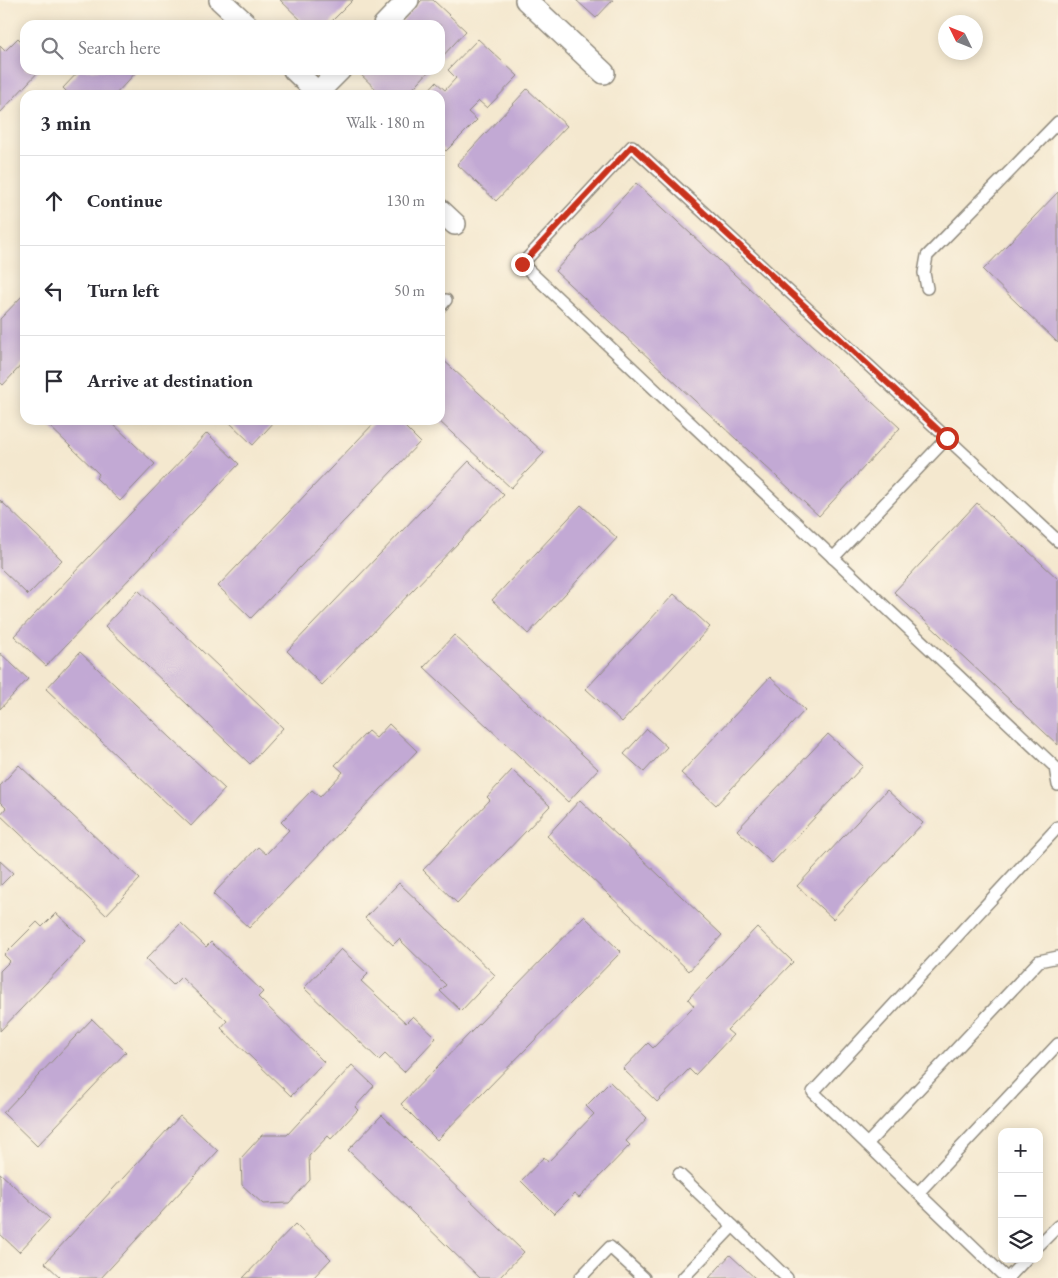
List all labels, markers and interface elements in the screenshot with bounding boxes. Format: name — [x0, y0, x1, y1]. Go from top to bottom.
north arrow — [938, 15, 983, 60]
search box — [20, 20, 445, 75]
icon: search — [38, 34, 66, 62]
text: Search here — [78, 35, 160, 60]
text: 3 min — [40, 109, 91, 136]
text: Walk · 180 m — [346, 112, 425, 133]
icon: ahead — [40, 187, 68, 215]
text: Continue — [87, 188, 162, 213]
text: 130 m — [386, 190, 425, 211]
route end — [511, 253, 534, 276]
icon: left — [40, 277, 68, 305]
text: Turn left — [87, 278, 159, 303]
text: 50 m — [394, 280, 425, 301]
icon: arrive — [40, 367, 68, 395]
text: Arrive at destination — [87, 368, 253, 393]
route start — [936, 427, 959, 450]
map controls — [998, 1128, 1043, 1263]
button: + — [998, 1128, 1043, 1173]
button: − — [998, 1173, 1043, 1218]
button: layers — [998, 1218, 1043, 1263]

